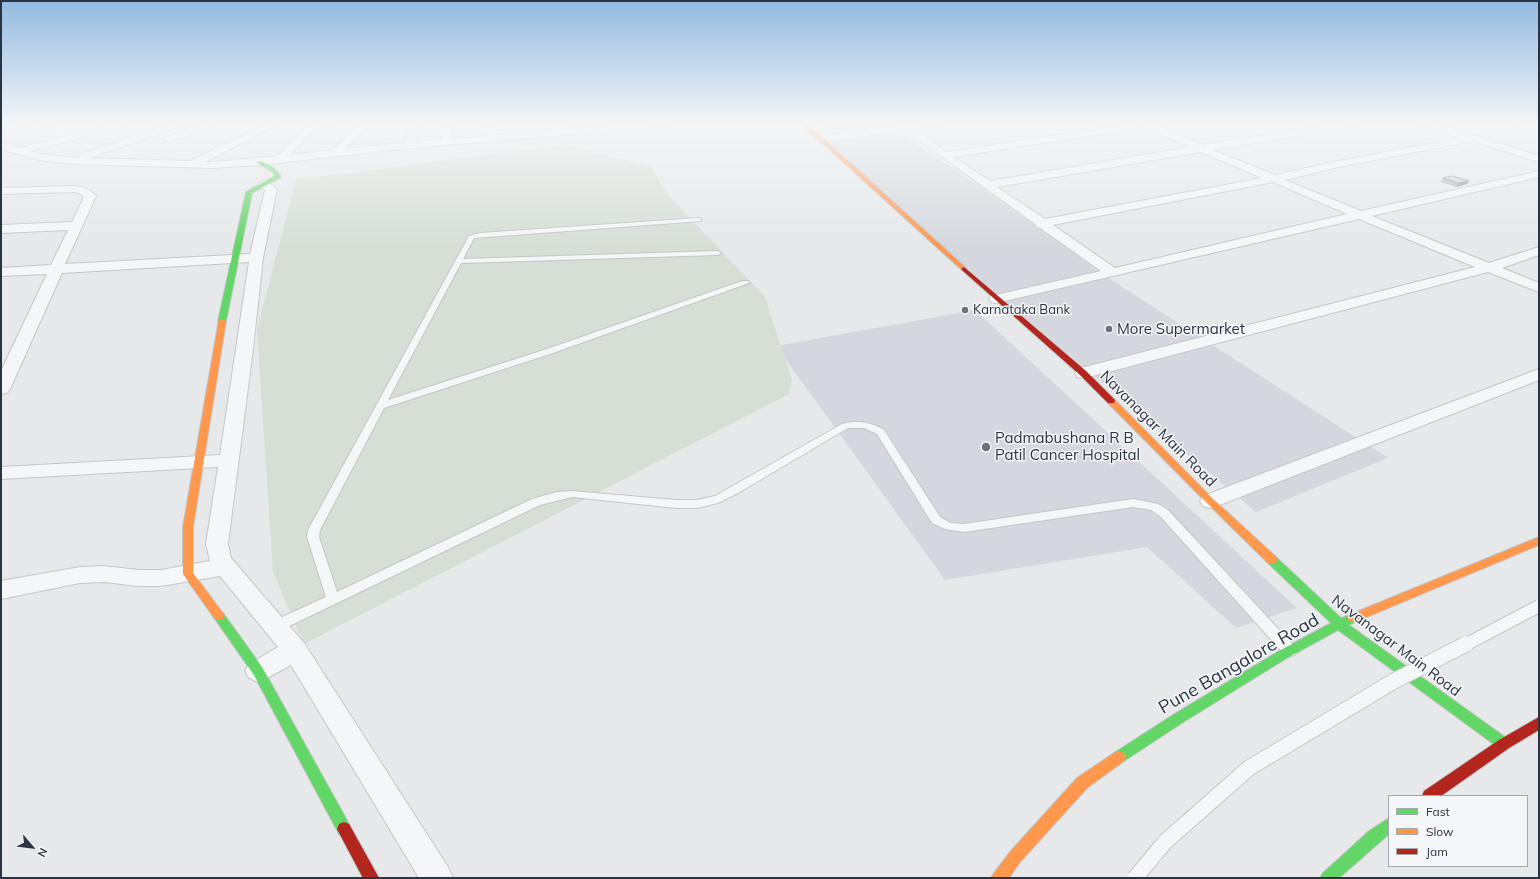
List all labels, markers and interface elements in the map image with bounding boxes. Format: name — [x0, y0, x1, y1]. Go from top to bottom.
place label: Karnataka Bank — [973, 302, 1070, 318]
marker: Karnataka Bank — [960, 305, 970, 315]
place label: More Supermarket — [1117, 320, 1245, 338]
marker: More Supermarket — [1104, 324, 1114, 334]
street label: Navanagar Main Road — [1096, 367, 1220, 491]
place label: Padmabushana R B Patil Cancer Hospital — [995, 429, 1140, 464]
marker: Padmabushana R B Patil Cancer Hospital — [980, 441, 992, 453]
street label: Navanagar Main Road — [1328, 592, 1464, 700]
street label: Pune Bangalore Road — [1155, 609, 1323, 719]
legend — [1388, 795, 1528, 867]
text: Fast — [1426, 804, 1450, 819]
text: Slow — [1426, 824, 1454, 839]
north arrow — [12, 827, 52, 867]
text: Jam — [1426, 844, 1448, 859]
text: N — [34, 846, 51, 860]

